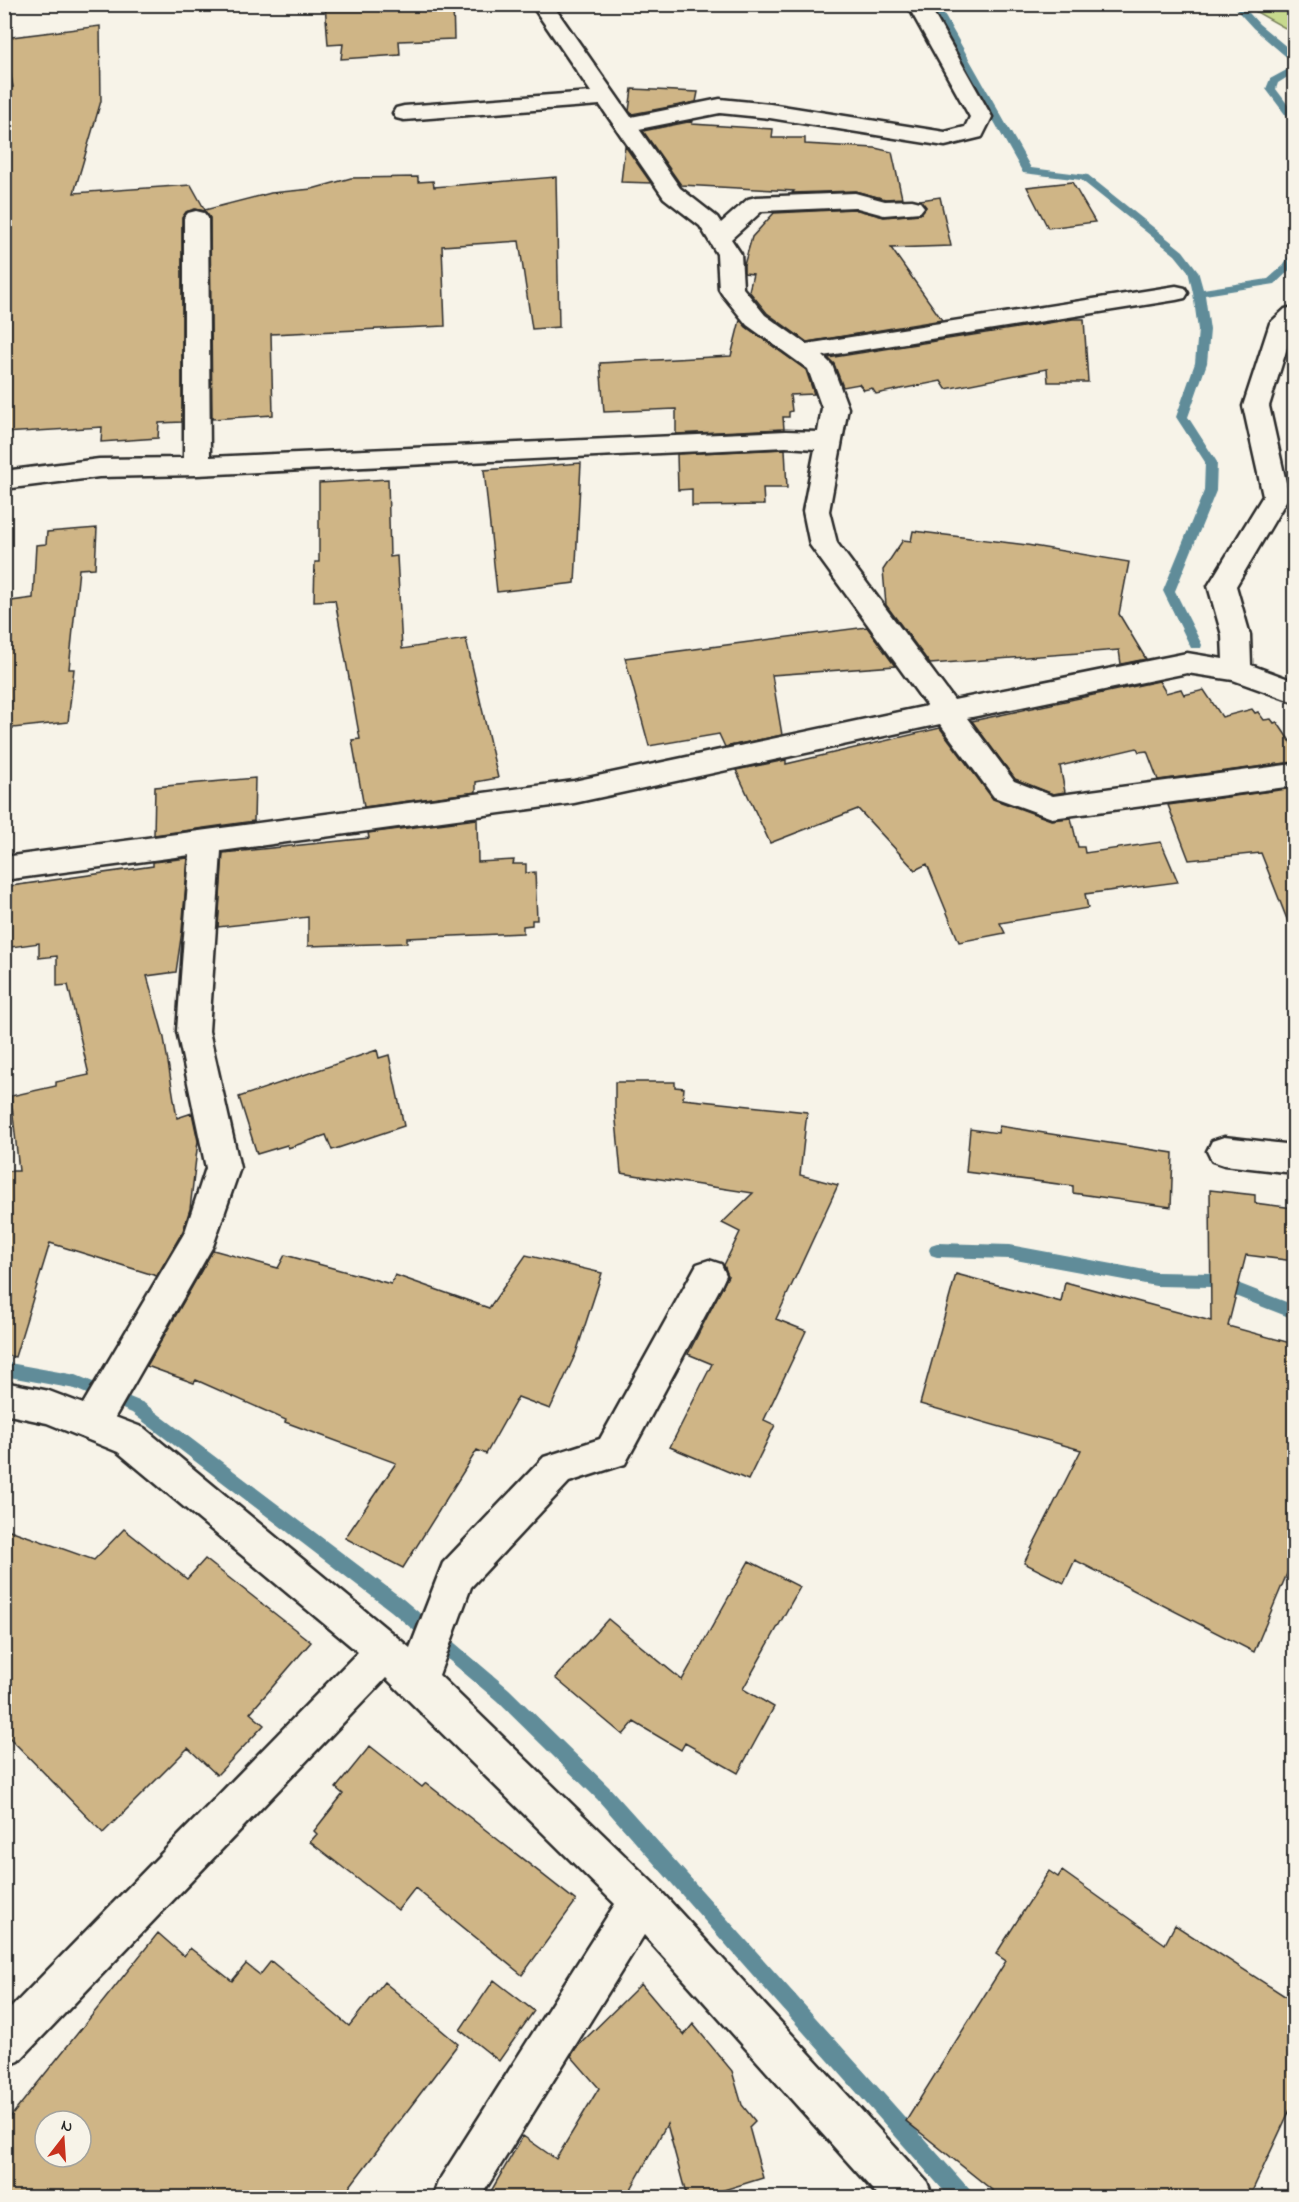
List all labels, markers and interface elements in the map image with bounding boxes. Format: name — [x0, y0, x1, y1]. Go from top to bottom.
north arrow — [33, 2109, 93, 2169]
text: N — [58, 2114, 76, 2140]

